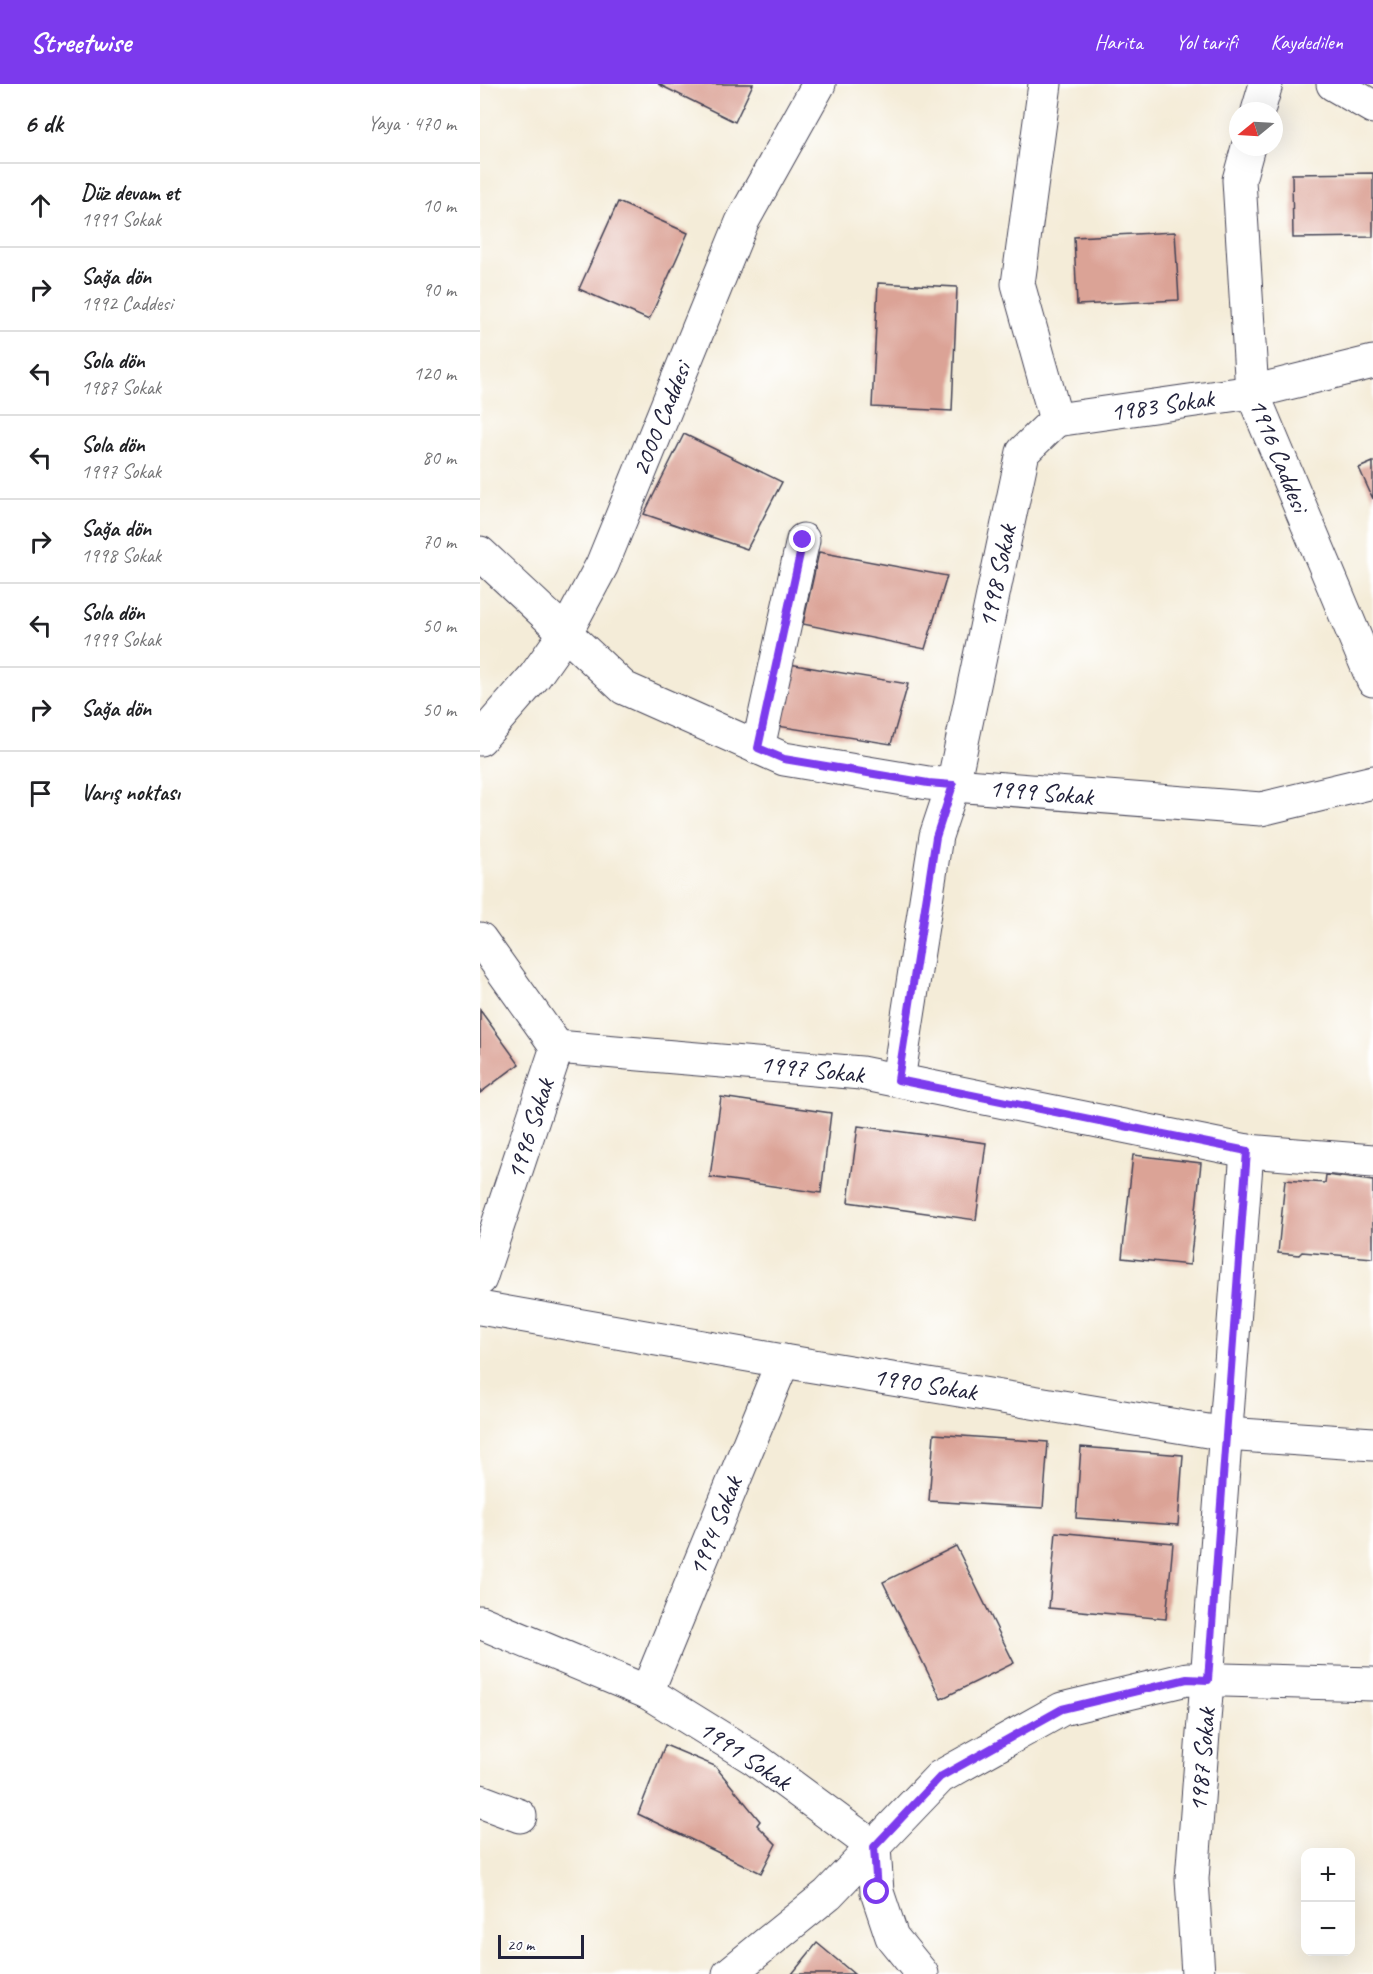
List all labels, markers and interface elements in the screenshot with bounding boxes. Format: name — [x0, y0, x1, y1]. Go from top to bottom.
text: Streetwise — [30, 25, 131, 60]
text: Harita — [1094, 29, 1143, 55]
text: Yol tarifi — [1176, 29, 1237, 55]
text: Kaydedilen — [1270, 29, 1343, 55]
north arrow — [1229, 102, 1283, 156]
text: 6 dk — [24, 107, 63, 140]
text: Yaya · 470 m — [368, 111, 456, 136]
text: Düz devam et — [81, 179, 179, 207]
icon: ahead — [24, 189, 57, 222]
text: 10 m — [422, 193, 456, 218]
text: 1991 Sokak — [81, 207, 161, 232]
text: Sağa dön — [81, 263, 151, 291]
icon: right — [24, 273, 57, 306]
text: 90 m — [422, 277, 456, 302]
text: 1992 Caddesi — [81, 291, 173, 316]
text: Sola dön — [81, 347, 145, 375]
street label: 2000 Caddesi — [623, 355, 700, 481]
icon: left — [24, 357, 57, 390]
text: 120 m — [413, 361, 456, 386]
text: 1987 Sokak — [81, 375, 161, 400]
street label: 1983 Sokak — [1108, 381, 1217, 429]
street label: 1916 Caddesi — [1241, 393, 1318, 519]
text: Sola dön — [81, 431, 145, 459]
icon: left — [24, 441, 57, 474]
text: 80 m — [422, 445, 456, 470]
text: 1997 Sokak — [81, 459, 161, 484]
text: Sağa dön — [81, 515, 151, 543]
street label: 1998 Sokak — [970, 520, 1024, 630]
icon: right — [24, 525, 57, 558]
route end — [789, 526, 815, 552]
text: 70 m — [422, 529, 456, 554]
text: 1998 Sokak — [81, 543, 161, 568]
text: Sola dön — [81, 599, 145, 627]
icon: left — [24, 609, 57, 642]
text: 50 m — [422, 613, 456, 638]
text: 1999 Sokak — [81, 627, 161, 652]
icon: right — [24, 693, 57, 726]
text: Sağa dön — [81, 695, 151, 723]
text: 50 m — [422, 697, 456, 722]
street label: 1999 Sokak — [988, 771, 1096, 813]
icon: arrive — [24, 777, 57, 810]
text: Varış noktası — [81, 779, 180, 807]
street label: 1997 Sokak — [759, 1047, 867, 1091]
street label: 1996 Sokak — [498, 1073, 562, 1184]
street label: 1990 Sokak — [871, 1360, 980, 1409]
street label: 1994 Sokak — [680, 1470, 750, 1580]
street label: 1987 Sokak — [1181, 1705, 1223, 1813]
street label: 1991 Sokak — [693, 1712, 799, 1799]
map controls — [1301, 1848, 1355, 1956]
button: + — [1301, 1848, 1355, 1902]
route start — [863, 1878, 889, 1904]
button: − — [1301, 1902, 1355, 1956]
scale bar — [498, 1932, 584, 1960]
text: 20 m — [507, 1935, 534, 1955]

